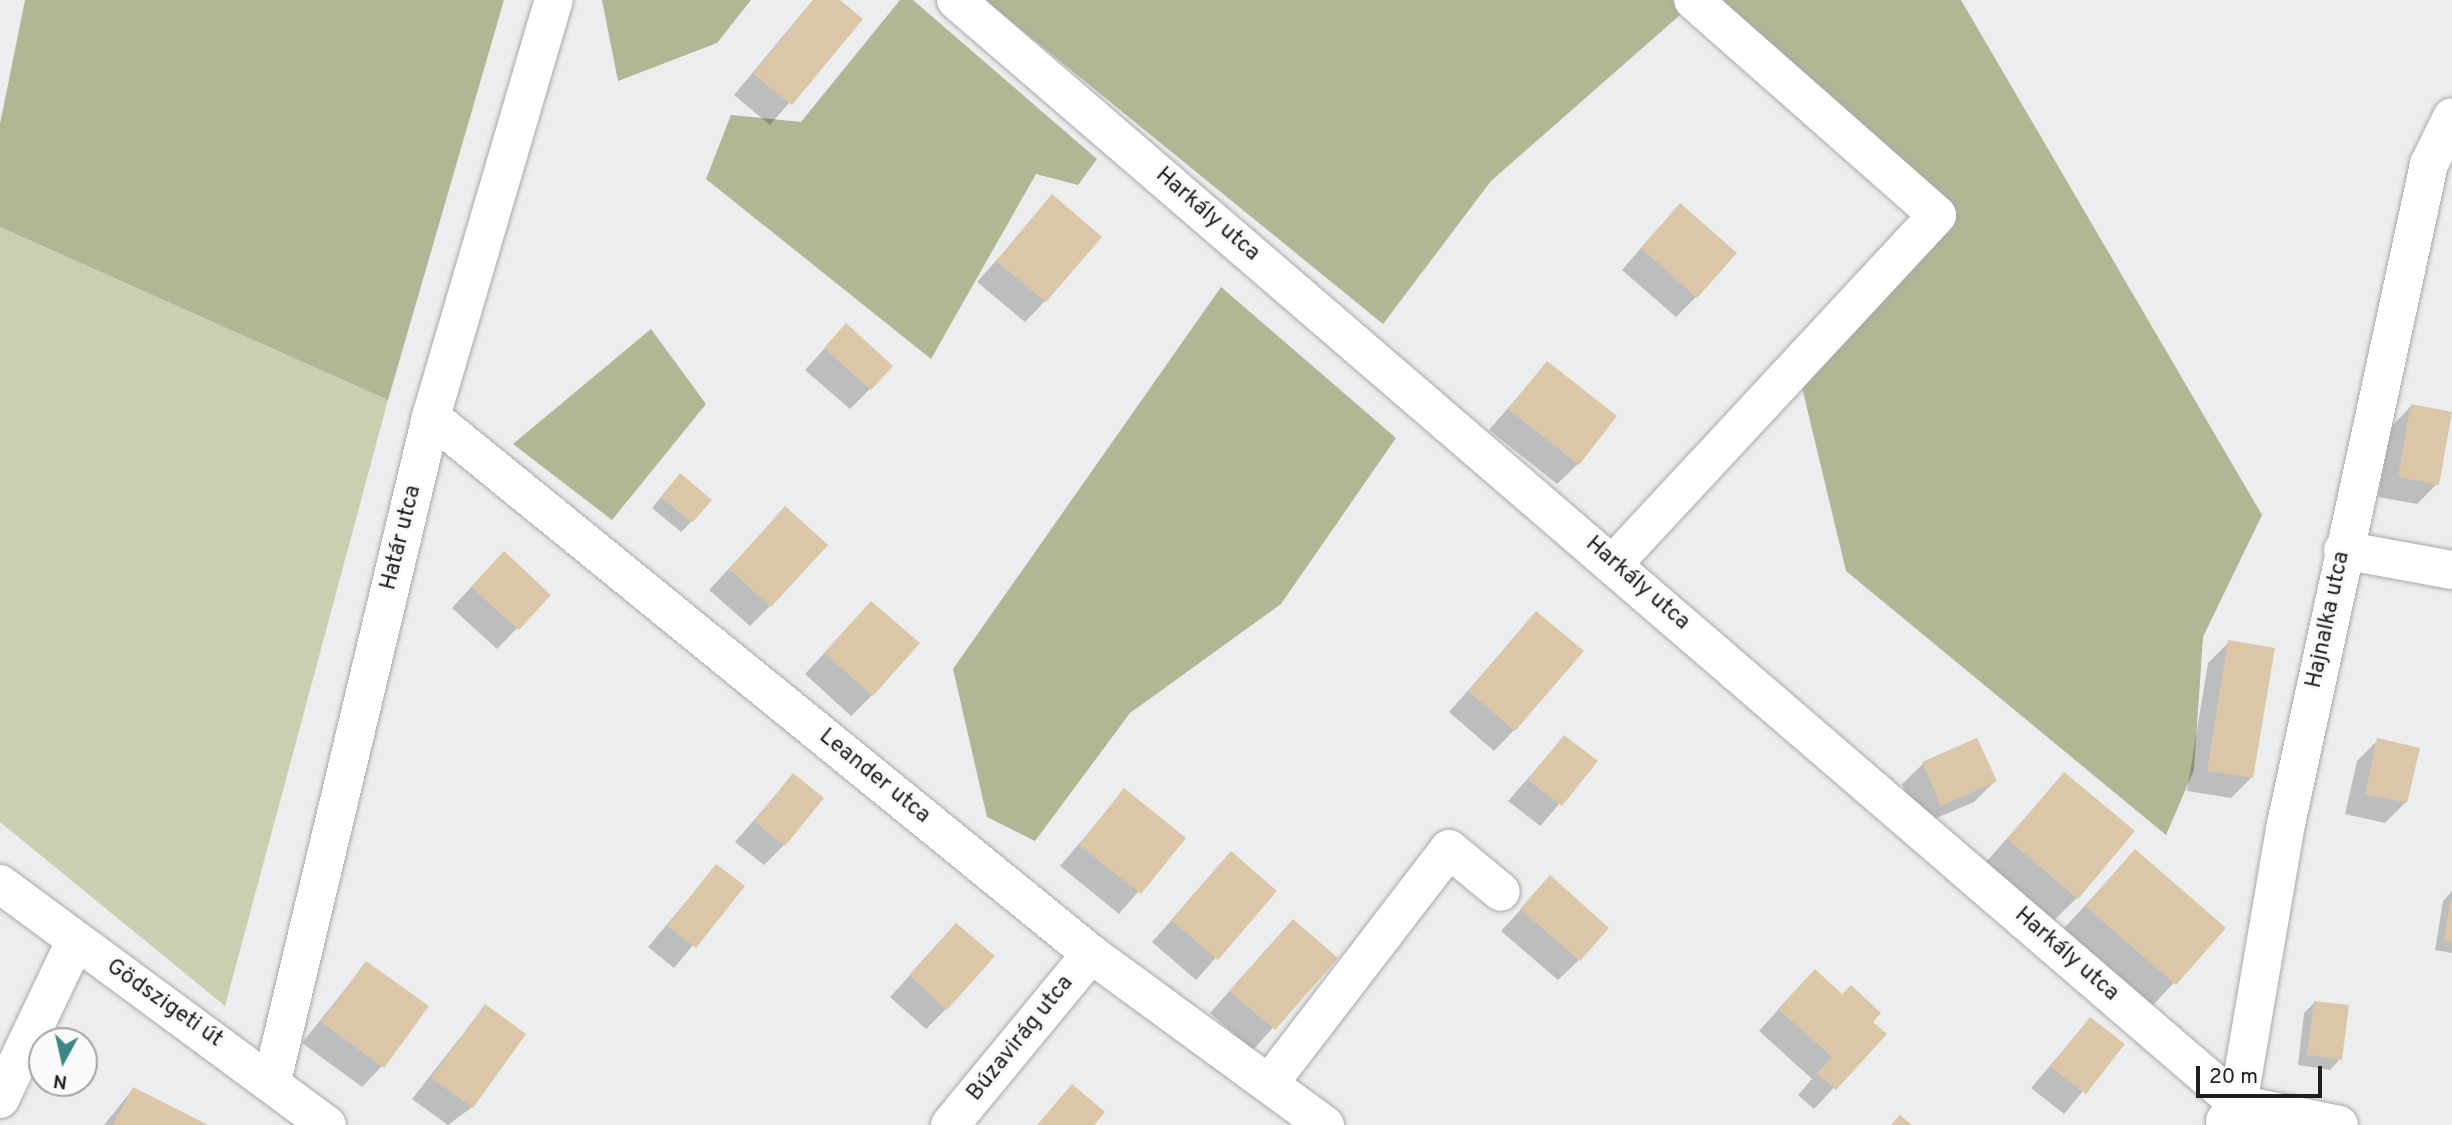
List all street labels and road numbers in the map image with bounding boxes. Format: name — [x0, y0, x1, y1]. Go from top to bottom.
street label: Harkály utca — [1149, 162, 1265, 268]
street label: Határ utca — [376, 483, 428, 593]
street label: Harkály utca — [1579, 531, 1695, 637]
street label: Hajnalka utca — [2301, 549, 2357, 691]
street label: Leander utca — [813, 724, 935, 830]
street label: Harkály utca — [2008, 902, 2124, 1008]
street label: Gödszigeti út — [100, 954, 228, 1054]
street label: Búzavirág utca — [962, 971, 1080, 1107]

